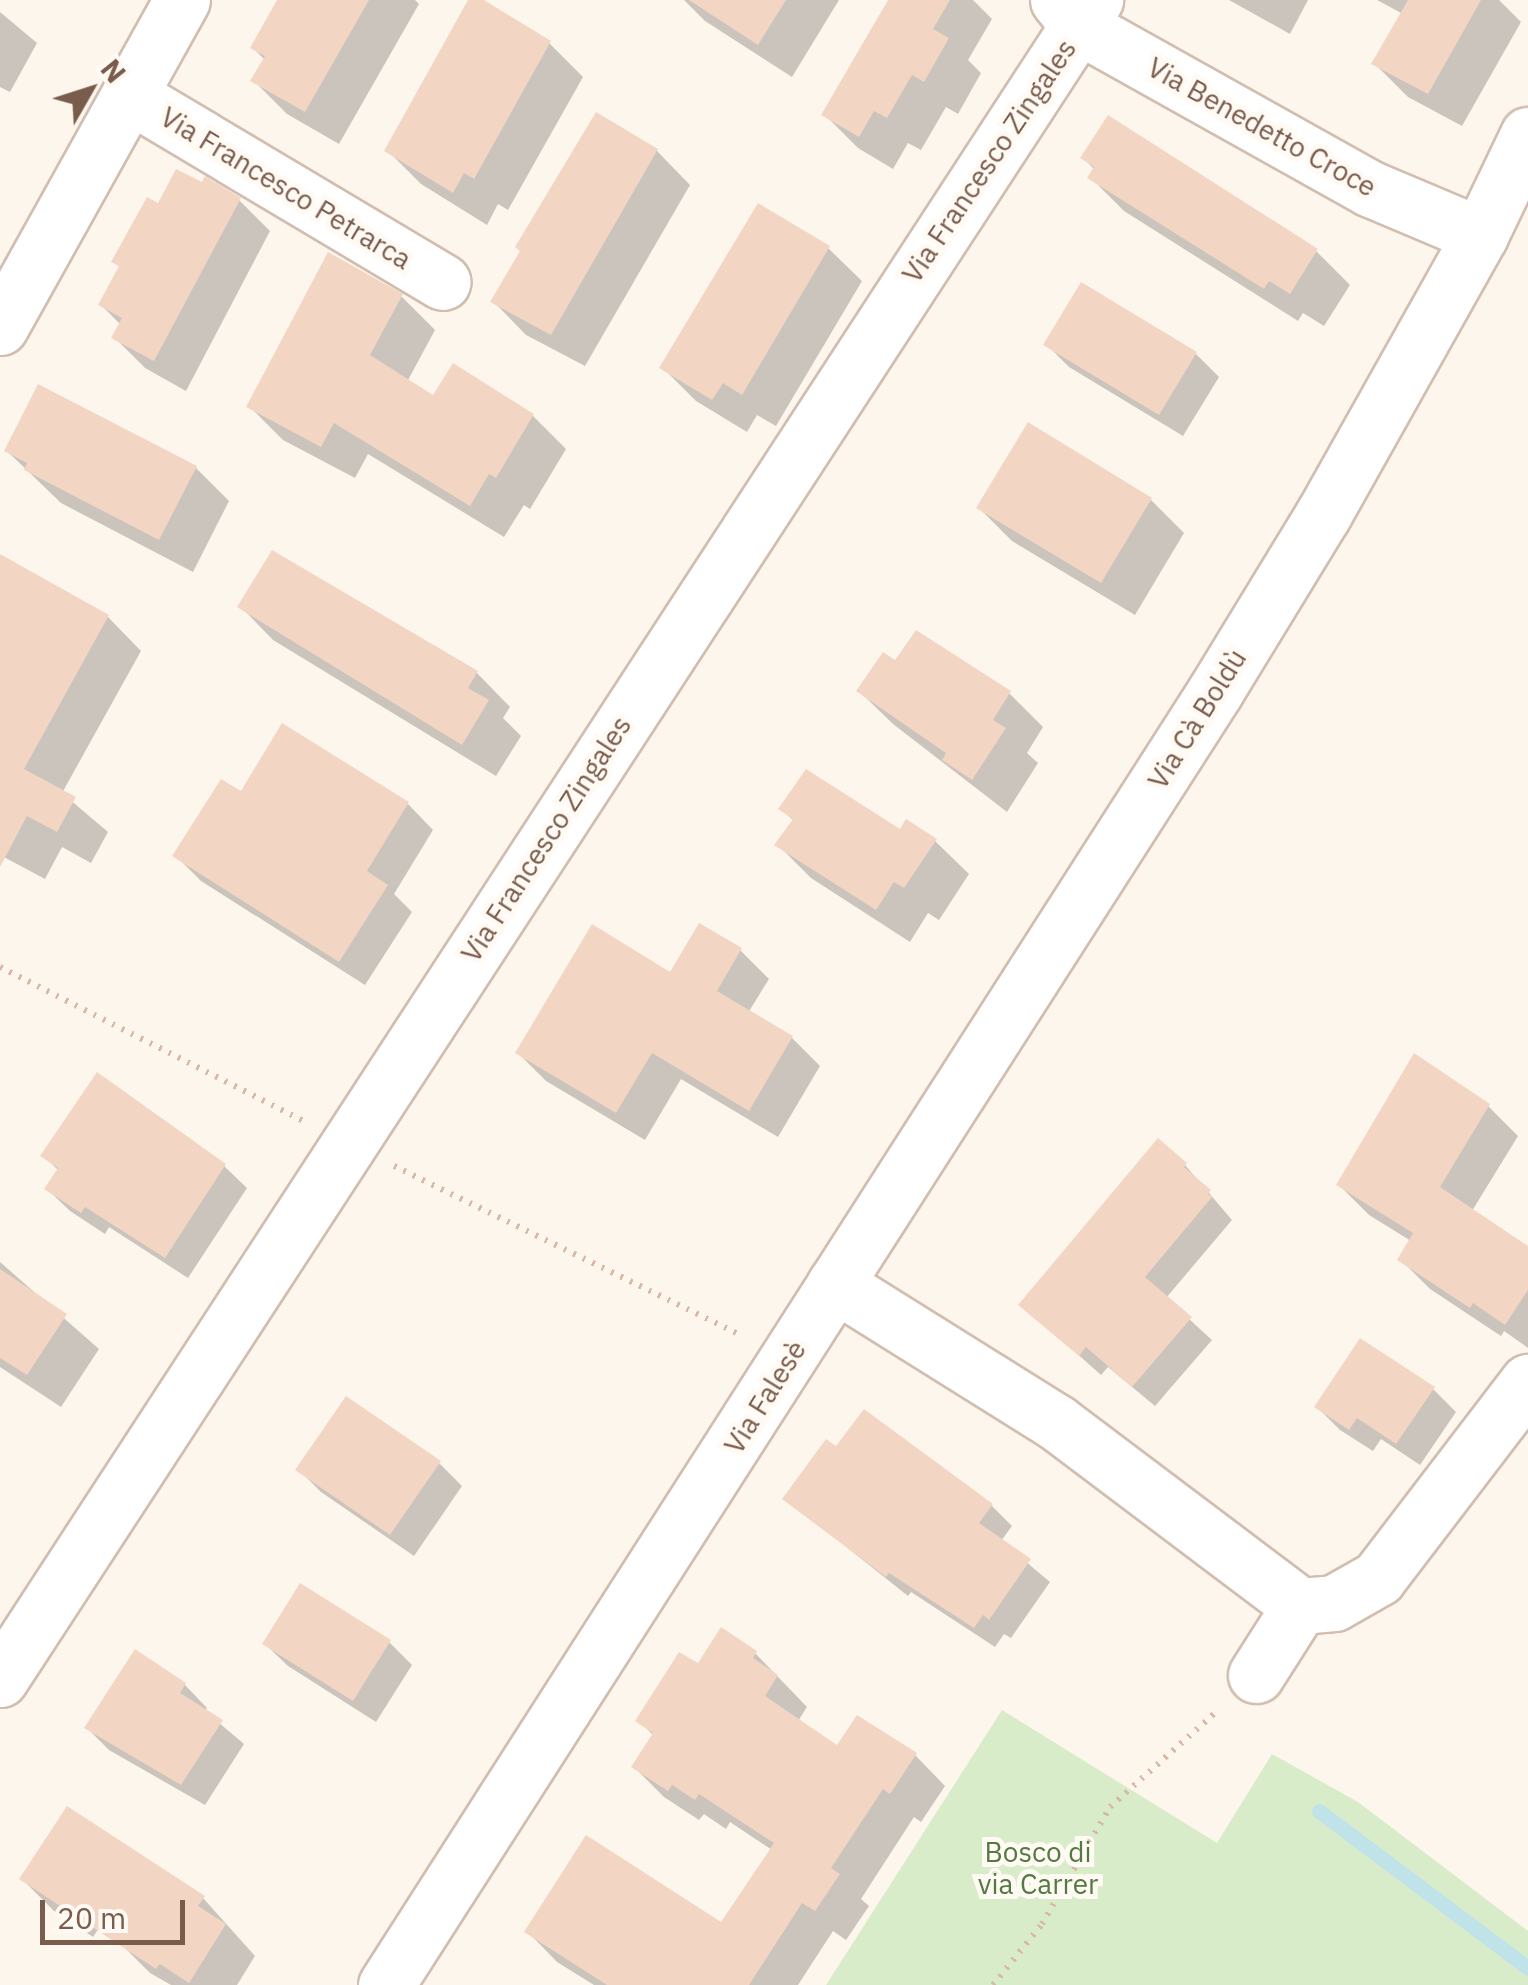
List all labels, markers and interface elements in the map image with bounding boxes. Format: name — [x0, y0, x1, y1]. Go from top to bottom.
street label: Via Francesco Zingales — [895, 33, 1083, 289]
north arrow — [40, 40, 140, 140]
street label: Via Benedetto Croce — [1142, 50, 1382, 204]
text: N — [93, 51, 134, 90]
street label: Via Francesco Petrarca — [154, 100, 418, 276]
street label: Via Cà Boldù — [1141, 643, 1253, 795]
street label: Via Francesco Zingales — [454, 710, 638, 968]
street label: Via Falesè — [717, 1334, 813, 1460]
park label: Bosco di via Carrer — [978, 1835, 1098, 1901]
scale bar — [45, 1880, 190, 1942]
text: 20 m — [57, 1898, 126, 1937]

